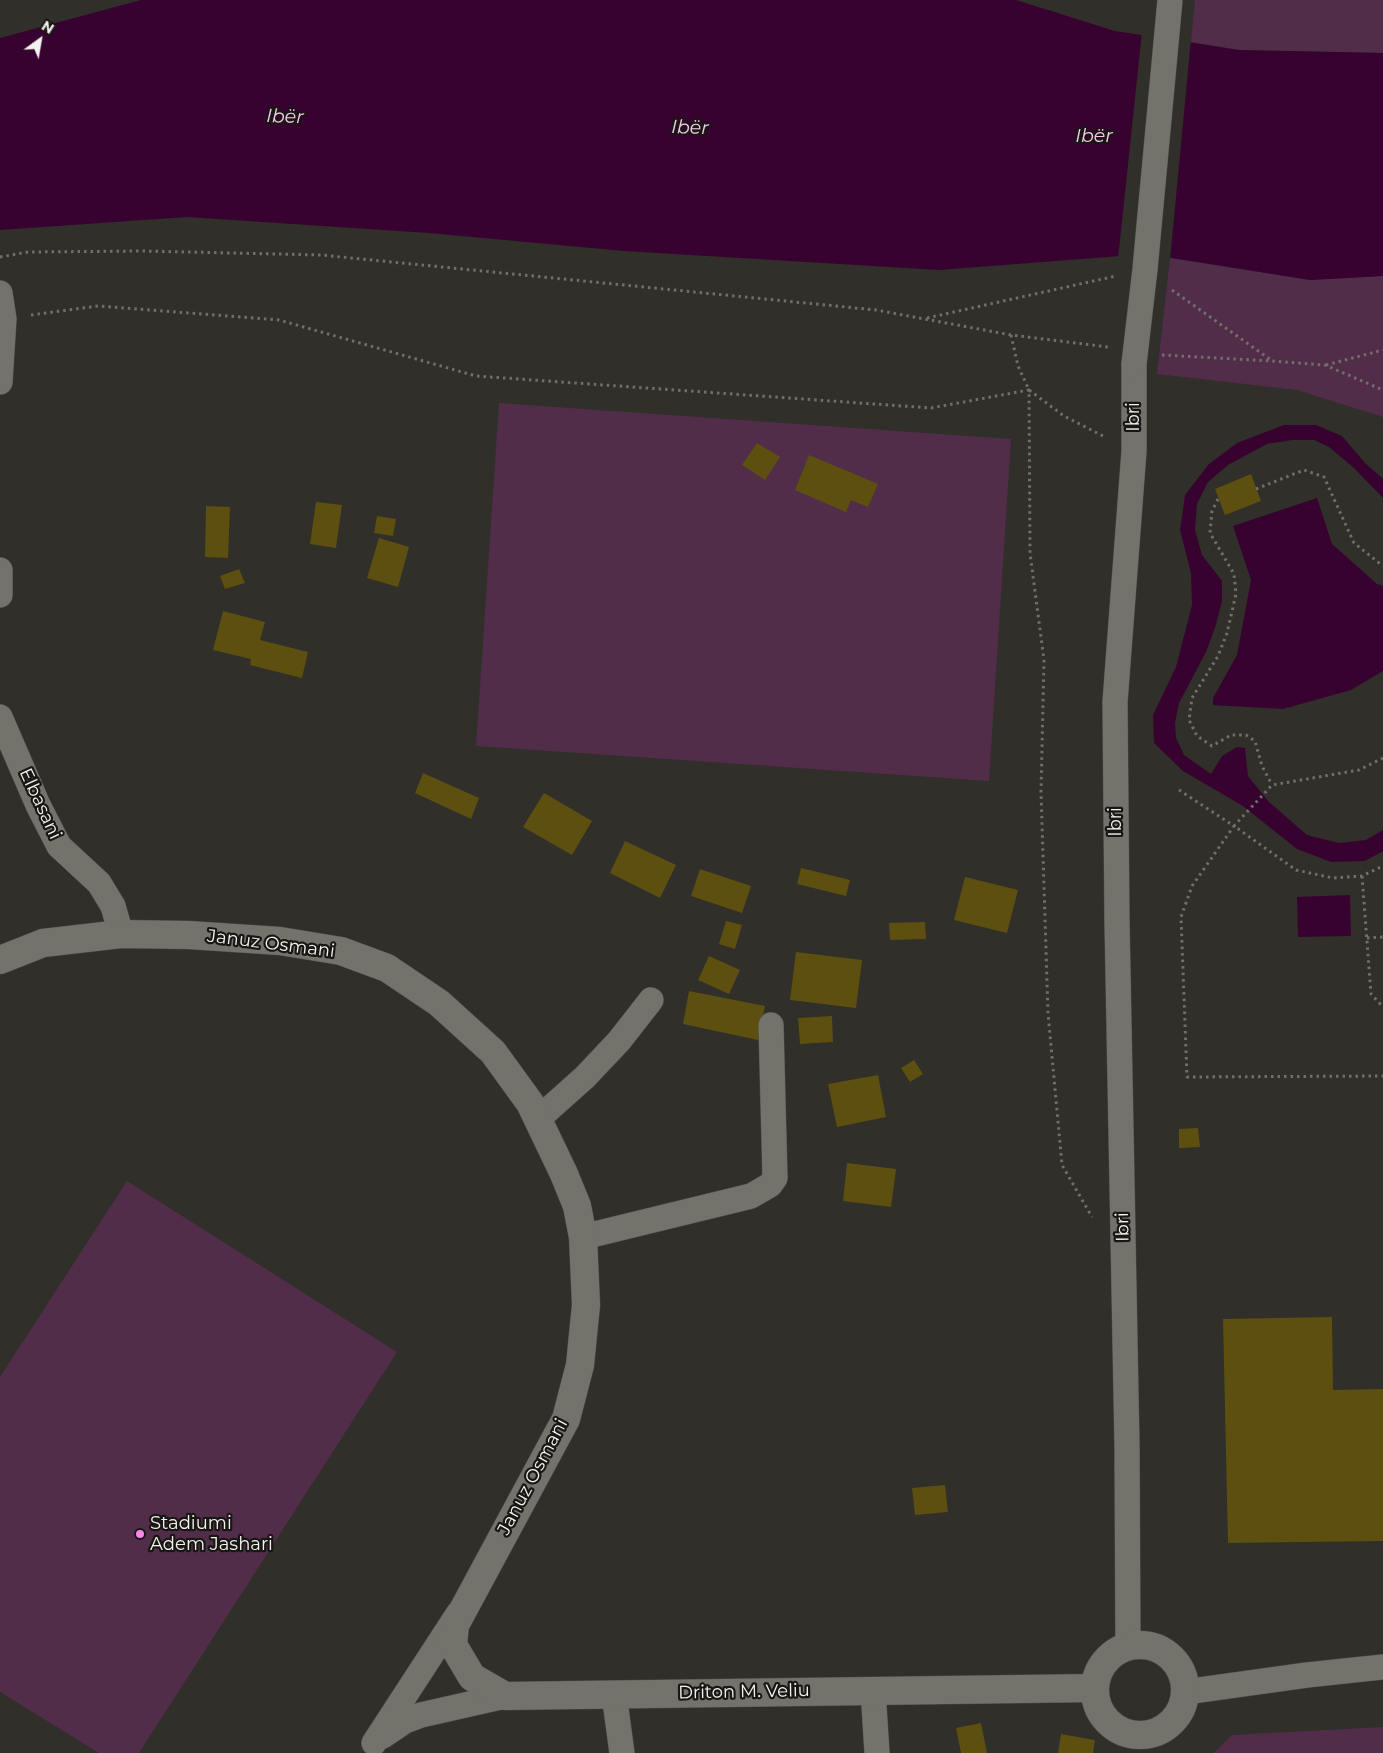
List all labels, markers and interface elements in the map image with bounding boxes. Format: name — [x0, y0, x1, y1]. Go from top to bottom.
north arrow — [15, 15, 65, 65]
text: N — [38, 17, 58, 38]
water label: Ibër — [266, 105, 304, 129]
water label: Ibër — [671, 116, 709, 140]
water label: Ibër — [1075, 125, 1113, 147]
street label: Ibri — [1123, 402, 1145, 432]
street label: Elbasani — [14, 765, 66, 843]
street label: Ibri — [1105, 807, 1127, 837]
street label: Januz Osmani — [206, 925, 336, 963]
street label: Ibri — [1112, 1212, 1134, 1242]
street label: Januz Osmani — [493, 1415, 573, 1539]
place label: Stadiumi Adem Jashari — [150, 1513, 273, 1556]
marker: Stadiumi Adem Jashari — [134, 1528, 146, 1540]
street label: Driton M. Veliu — [678, 1680, 810, 1704]

